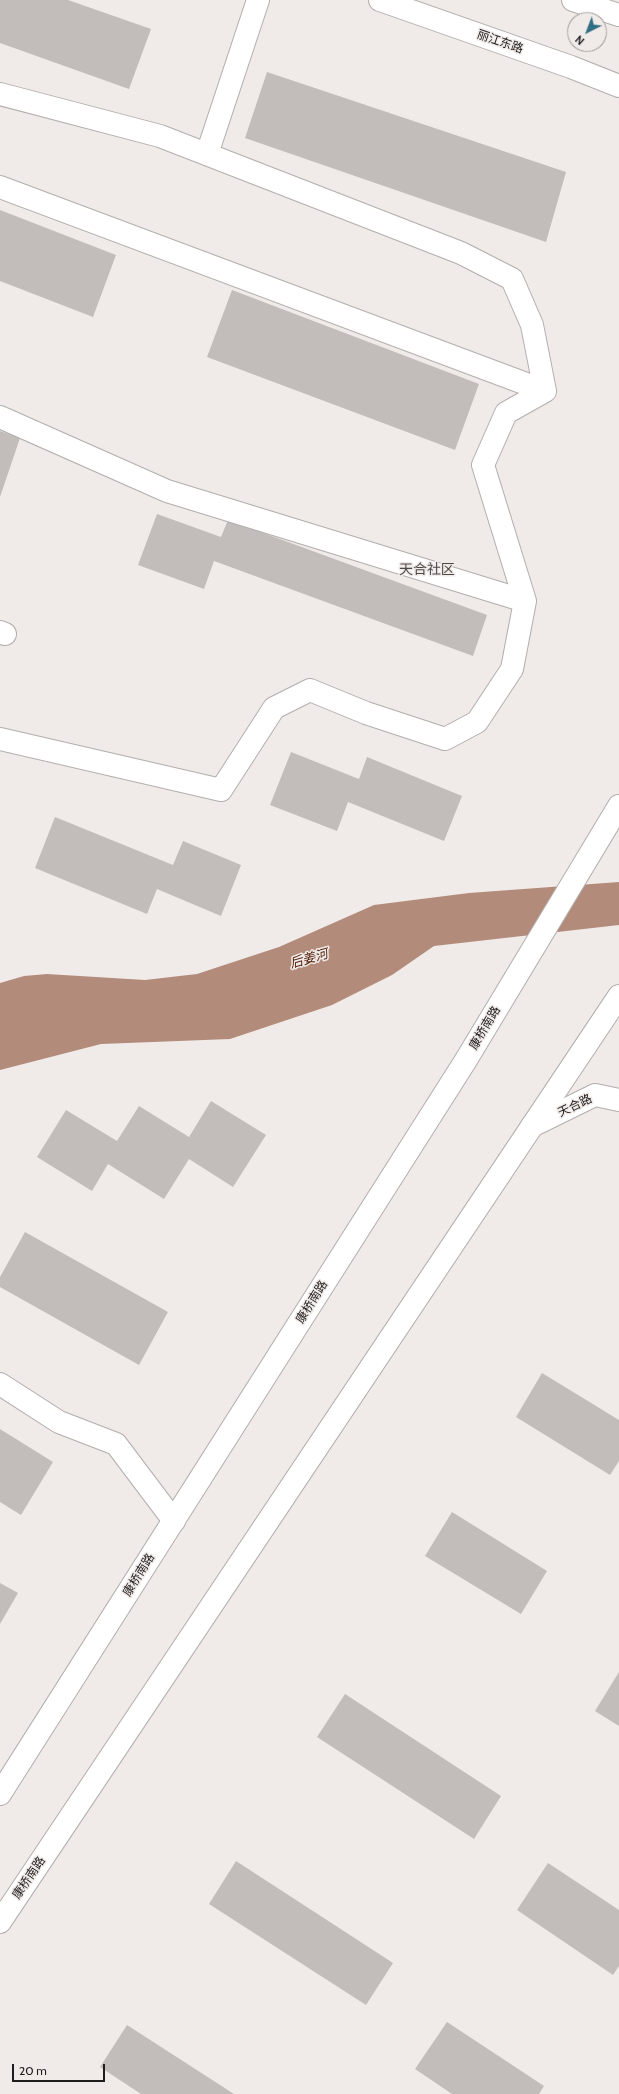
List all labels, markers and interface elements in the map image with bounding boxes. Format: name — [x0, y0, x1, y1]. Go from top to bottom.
north arrow — [567, 12, 607, 52]
street label: 丽江东路 — [475, 27, 525, 57]
text: N — [572, 32, 587, 48]
district label: 天合社区 — [399, 562, 455, 578]
water label: 后姜河 — [288, 946, 330, 972]
street label: 康桥南路 — [466, 1004, 504, 1052]
street label: 天合路 — [556, 1092, 594, 1120]
street label: 康桥南路 — [293, 1278, 331, 1326]
street label: 康桥南路 — [120, 1551, 158, 1599]
street label: 康桥南路 — [10, 1854, 48, 1902]
scale bar — [14, 2056, 107, 2082]
text: 20 m — [19, 2063, 47, 2078]

